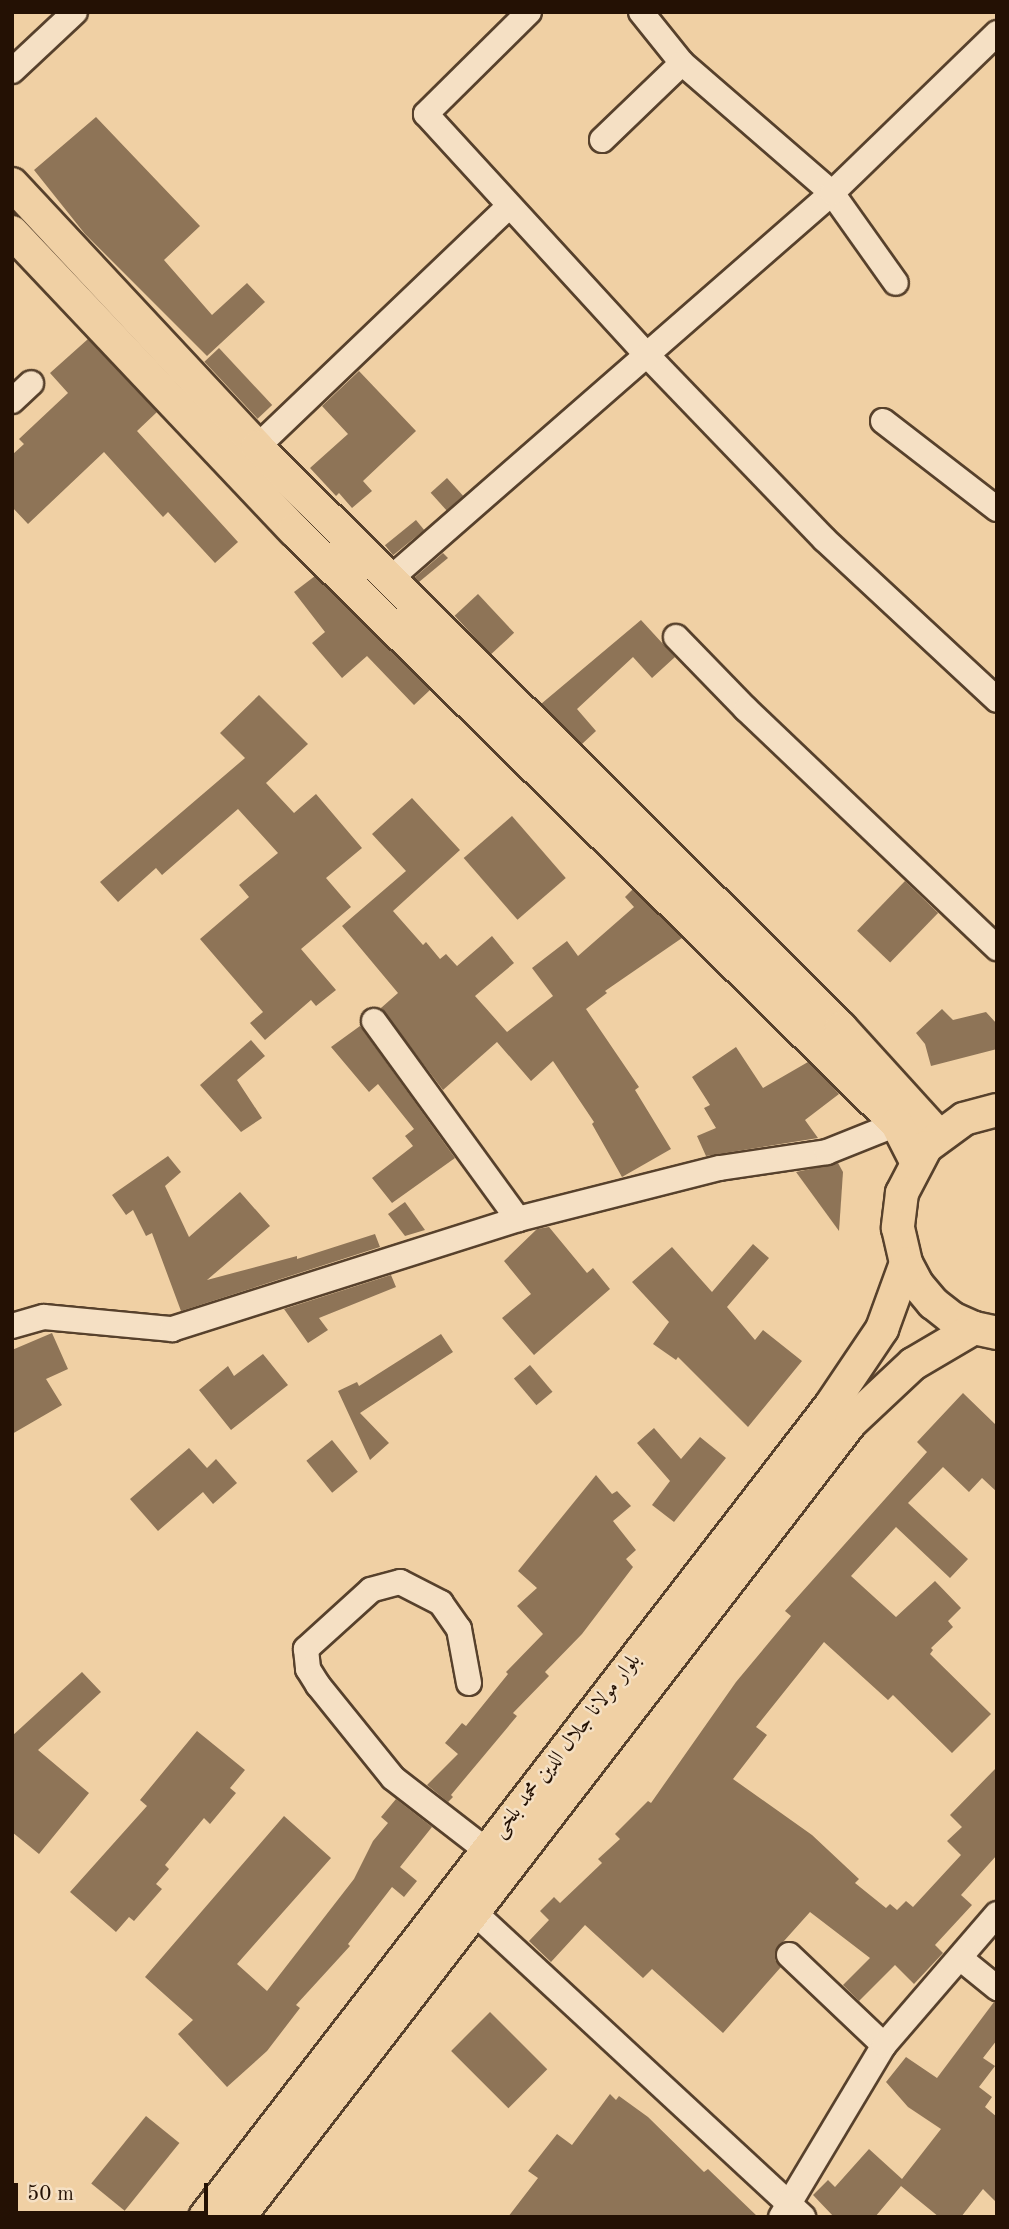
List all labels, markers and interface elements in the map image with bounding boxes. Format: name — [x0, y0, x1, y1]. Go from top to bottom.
street label: بلوار مولانا جلال الدین محمد بلخی — [487, 1649, 647, 1843]
scale bar — [18, 2170, 212, 2214]
text: 50 m — [27, 2184, 74, 2205]

